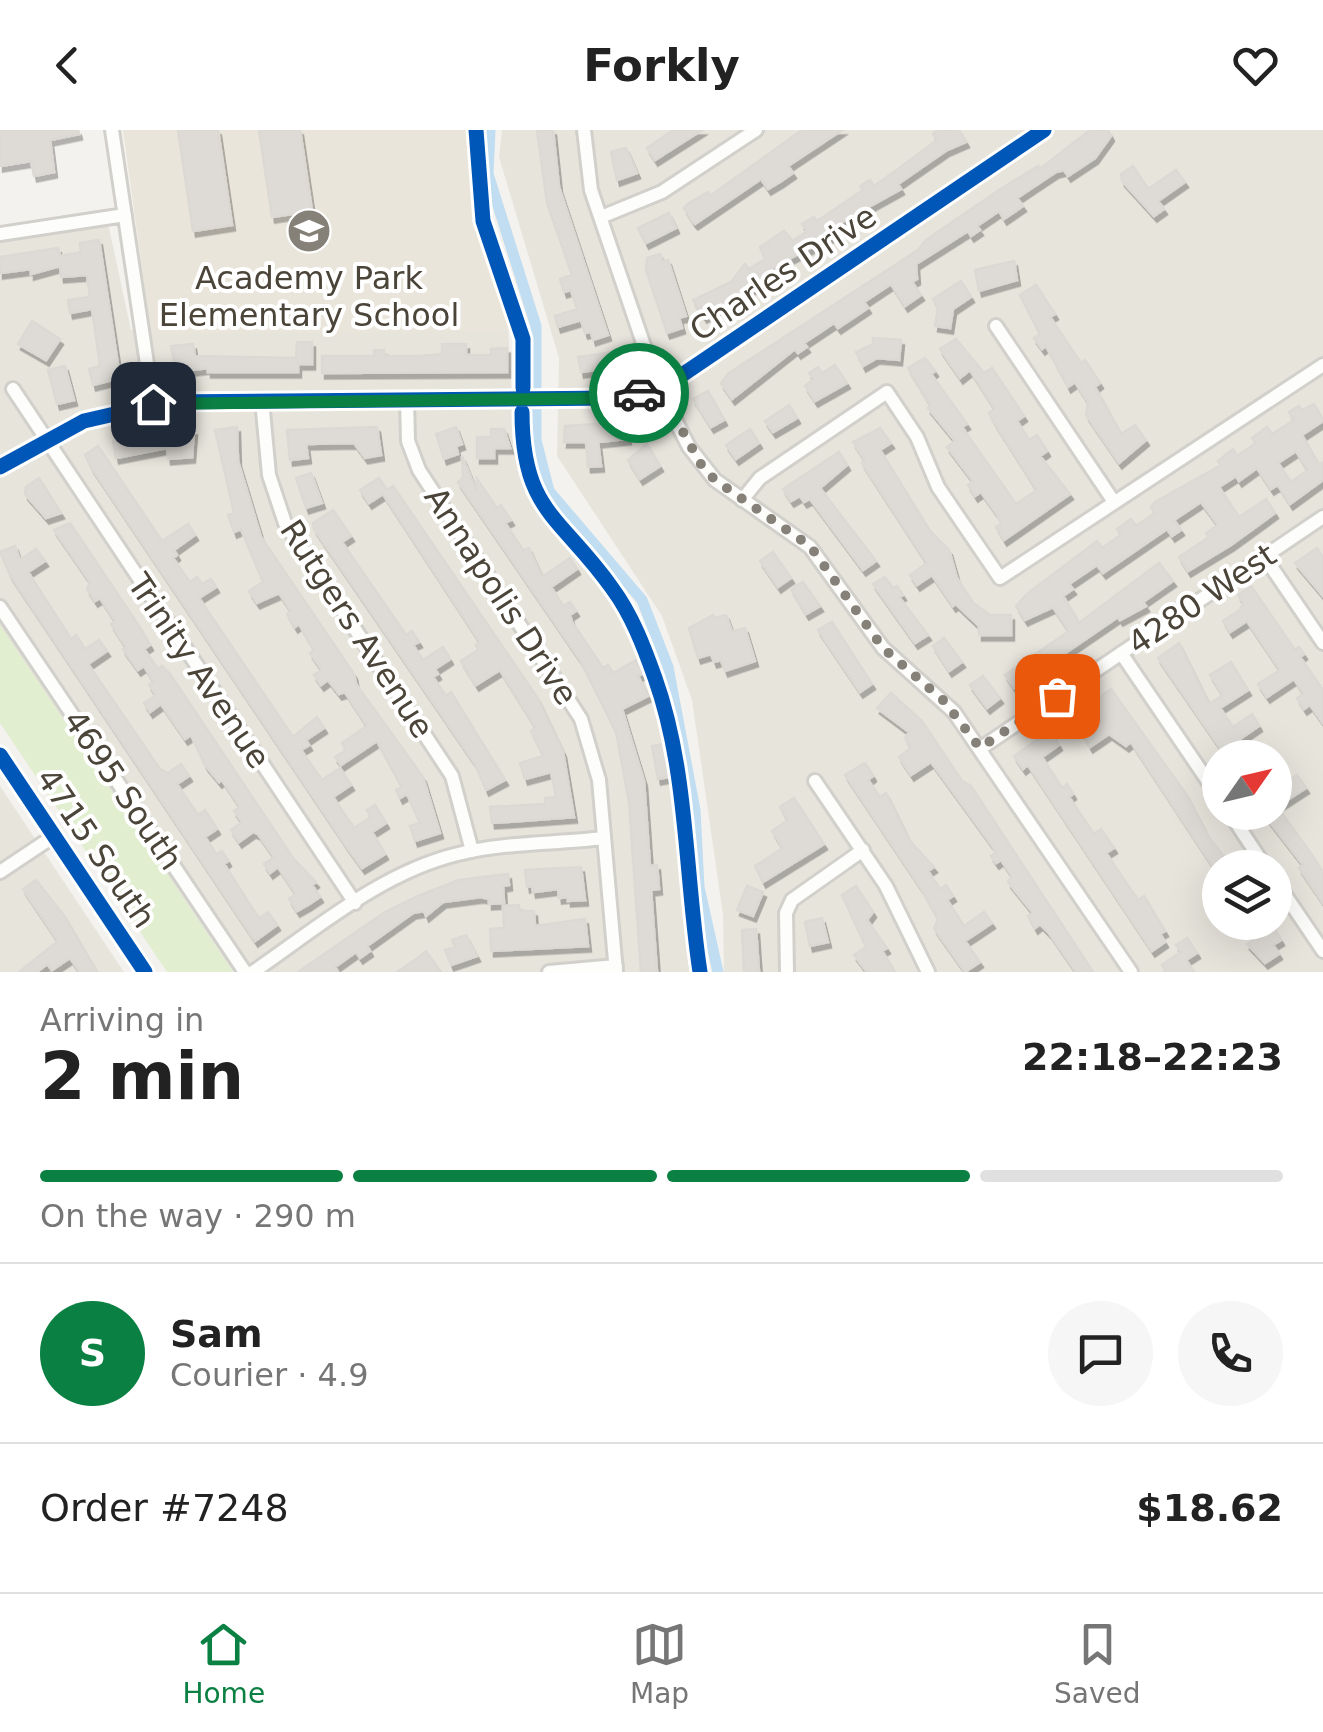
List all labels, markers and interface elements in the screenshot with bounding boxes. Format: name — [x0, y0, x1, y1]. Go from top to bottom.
icon: back — [40, 38, 95, 93]
icon: heart — [1228, 38, 1283, 93]
text: Forkly — [583, 39, 740, 92]
street label: Charles Drive — [683, 197, 883, 349]
school or university icon: Academy Park Elementary School — [286, 208, 332, 254]
place label: Academy Park Elementary School — [159, 259, 459, 334]
courier — [589, 343, 689, 443]
pin — [111, 362, 196, 447]
icon: car — [612, 366, 667, 421]
icon: home — [126, 377, 181, 432]
street label: Annapolis Drive — [416, 480, 586, 712]
street label: Rutgers Avenue — [272, 513, 442, 745]
street label: 4280 West — [1121, 536, 1283, 662]
street label: Trinity Avenue — [119, 566, 278, 776]
pin — [1015, 654, 1100, 739]
icon: bag — [1030, 669, 1085, 724]
street label: 4695 South — [56, 703, 190, 877]
north arrow — [1202, 740, 1292, 830]
map controls — [1202, 740, 1292, 940]
street label: 4715 South — [29, 761, 163, 935]
button: layers — [1202, 850, 1292, 940]
text: Arriving in — [40, 1001, 204, 1039]
text: 22:18–22:23 — [1022, 1035, 1283, 1079]
text: 2 min — [40, 1039, 244, 1114]
text: On the way · 290 m — [40, 1197, 356, 1235]
button: chat — [1048, 1301, 1153, 1406]
button: phone — [1178, 1301, 1283, 1406]
text: Sam — [170, 1312, 263, 1356]
text: S — [79, 1331, 106, 1375]
text: Courier · 4.9 — [170, 1356, 369, 1394]
text: Order #7248 — [40, 1486, 289, 1530]
text: $18.62 — [1136, 1486, 1283, 1530]
tab: Home — [182, 1617, 265, 1710]
tab: Map — [630, 1617, 689, 1710]
tab: Saved — [1054, 1617, 1141, 1710]

